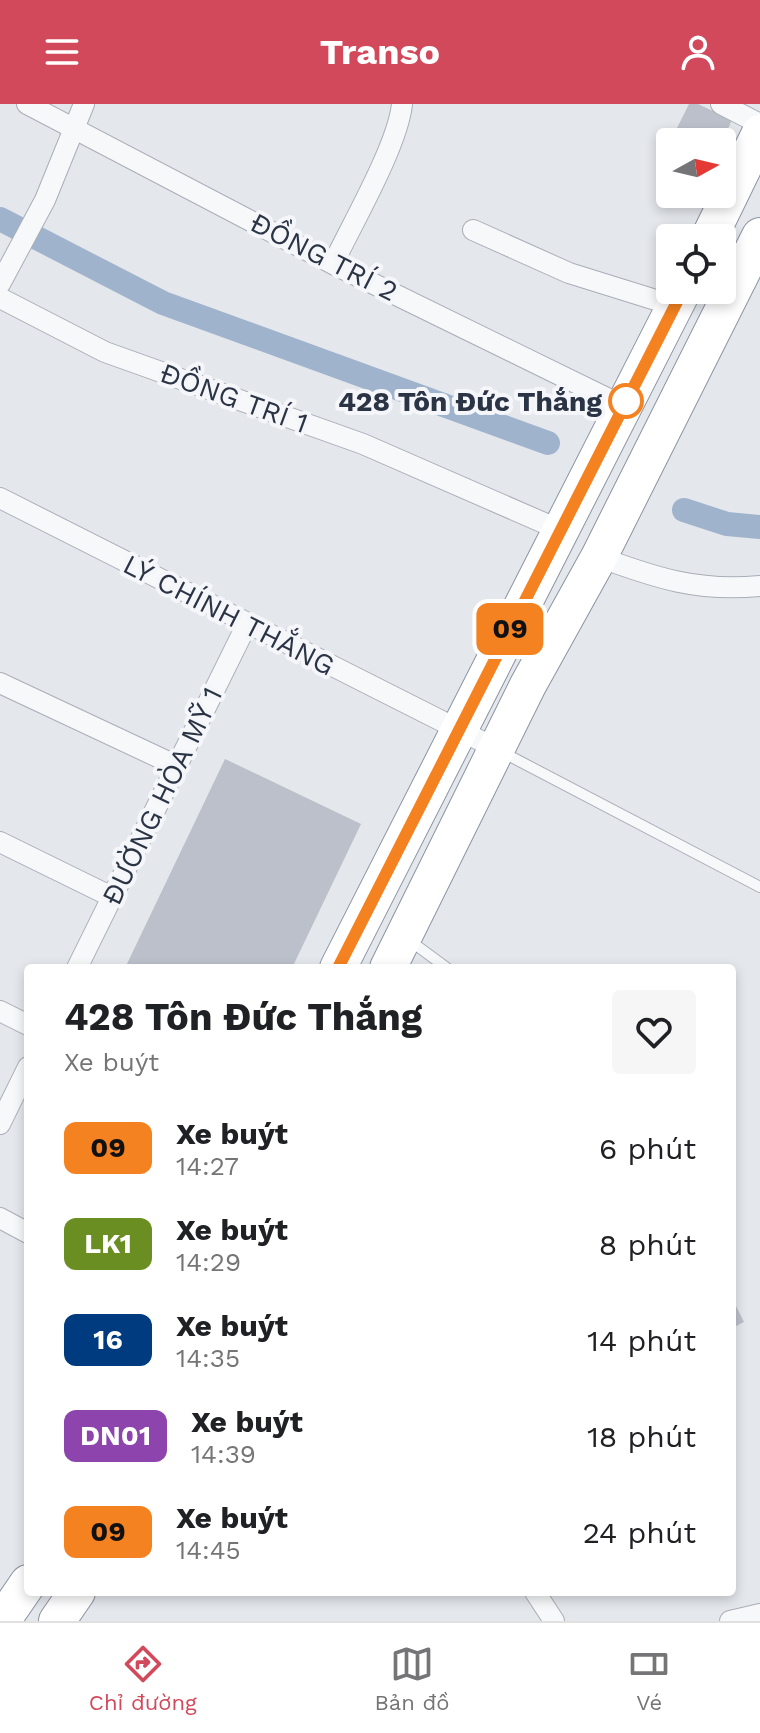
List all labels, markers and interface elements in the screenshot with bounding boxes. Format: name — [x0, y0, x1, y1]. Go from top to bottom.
icon: menu — [40, 30, 84, 74]
icon: person — [676, 30, 720, 74]
text: Transo — [320, 31, 440, 73]
north arrow — [656, 128, 736, 208]
map controls — [656, 128, 736, 304]
street label: ĐỒNG TRÍ 2 — [245, 204, 404, 308]
button: locate — [656, 224, 736, 304]
street label: ĐỒNG TRÍ 1 — [156, 354, 313, 440]
marker: 428 Tôn Đức Thắng — [609, 384, 643, 418]
place label: 428 Tôn Đức Thắng — [338, 385, 602, 418]
street label: LÝ CHÍNH THẮNG — [118, 545, 341, 683]
line badge: 09 — [474, 603, 546, 655]
text: 09 — [492, 612, 528, 645]
street label: ĐƯỜNG HÒA MỸ 1 — [95, 682, 229, 910]
button: heart — [612, 990, 696, 1074]
text: 428 Tôn Đức Thắng — [64, 995, 422, 1039]
text: Xe buýt — [64, 1047, 159, 1077]
text: Xe buýt — [176, 1116, 288, 1151]
text: 09 — [90, 1131, 126, 1164]
text: 6 phút — [599, 1131, 696, 1166]
text: 14:27 — [176, 1151, 239, 1181]
text: Xe buýt — [176, 1212, 288, 1247]
text: LK1 — [84, 1227, 132, 1260]
text: 8 phút — [599, 1227, 696, 1262]
text: 14:29 — [176, 1247, 241, 1277]
text: Xe buýt — [176, 1308, 288, 1343]
text: 16 — [93, 1323, 123, 1356]
text: 14 phút — [587, 1323, 696, 1358]
text: 14:35 — [176, 1343, 240, 1373]
text: Xe buýt — [191, 1404, 303, 1439]
text: DN01 — [80, 1419, 151, 1452]
text: 18 phút — [587, 1419, 696, 1454]
text: 14:39 — [191, 1439, 256, 1469]
text: Xe buýt — [176, 1500, 288, 1535]
text: 09 — [90, 1515, 126, 1548]
text: 24 phút — [582, 1515, 696, 1550]
text: 14:45 — [176, 1535, 241, 1565]
tab: Chỉ đường — [89, 1642, 197, 1715]
tab: Bản đồ — [375, 1642, 449, 1715]
tab: Vé — [627, 1642, 671, 1715]

